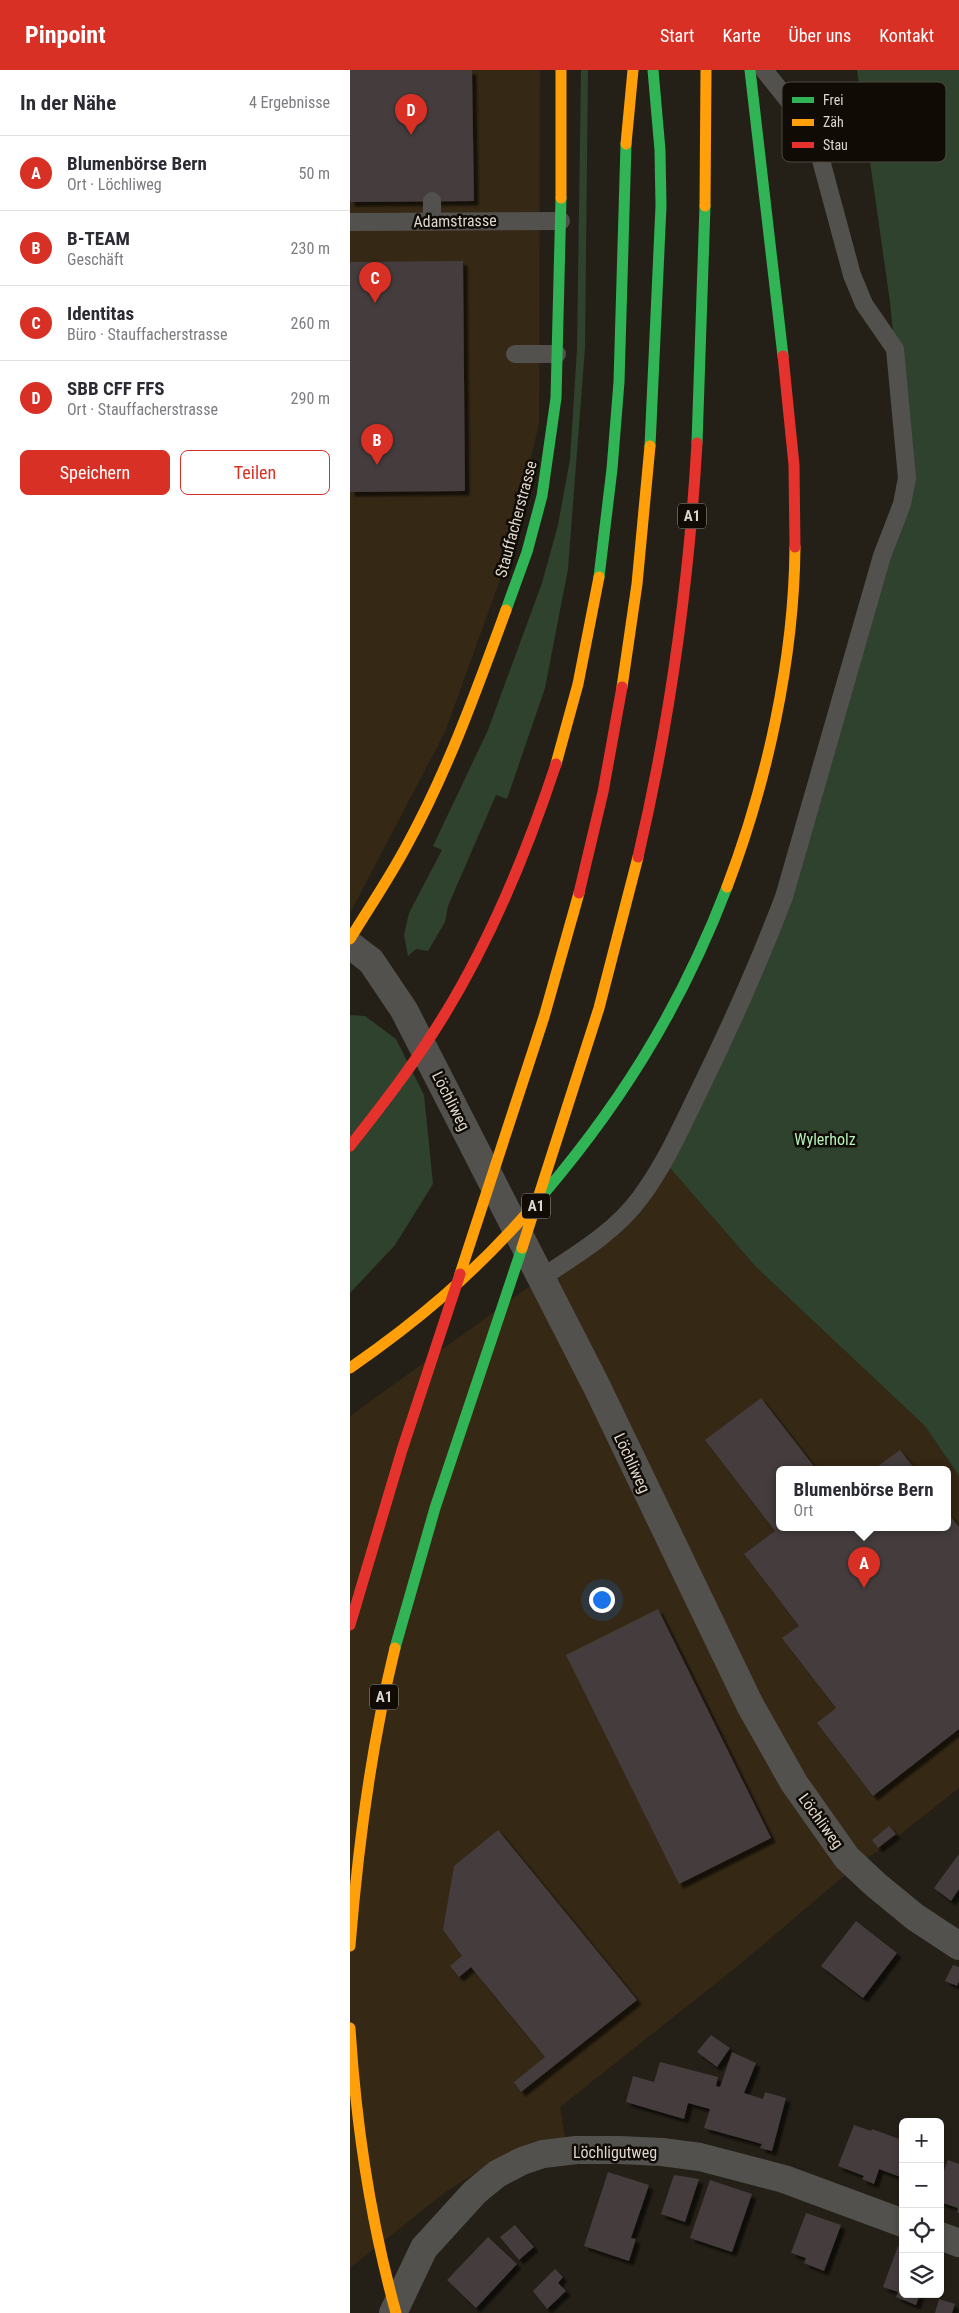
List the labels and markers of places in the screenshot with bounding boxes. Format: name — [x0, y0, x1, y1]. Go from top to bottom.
pin: D — [395, 94, 427, 135]
pin: C — [359, 262, 391, 303]
pin: B — [361, 424, 393, 465]
pin: A — [848, 1547, 880, 1588]

